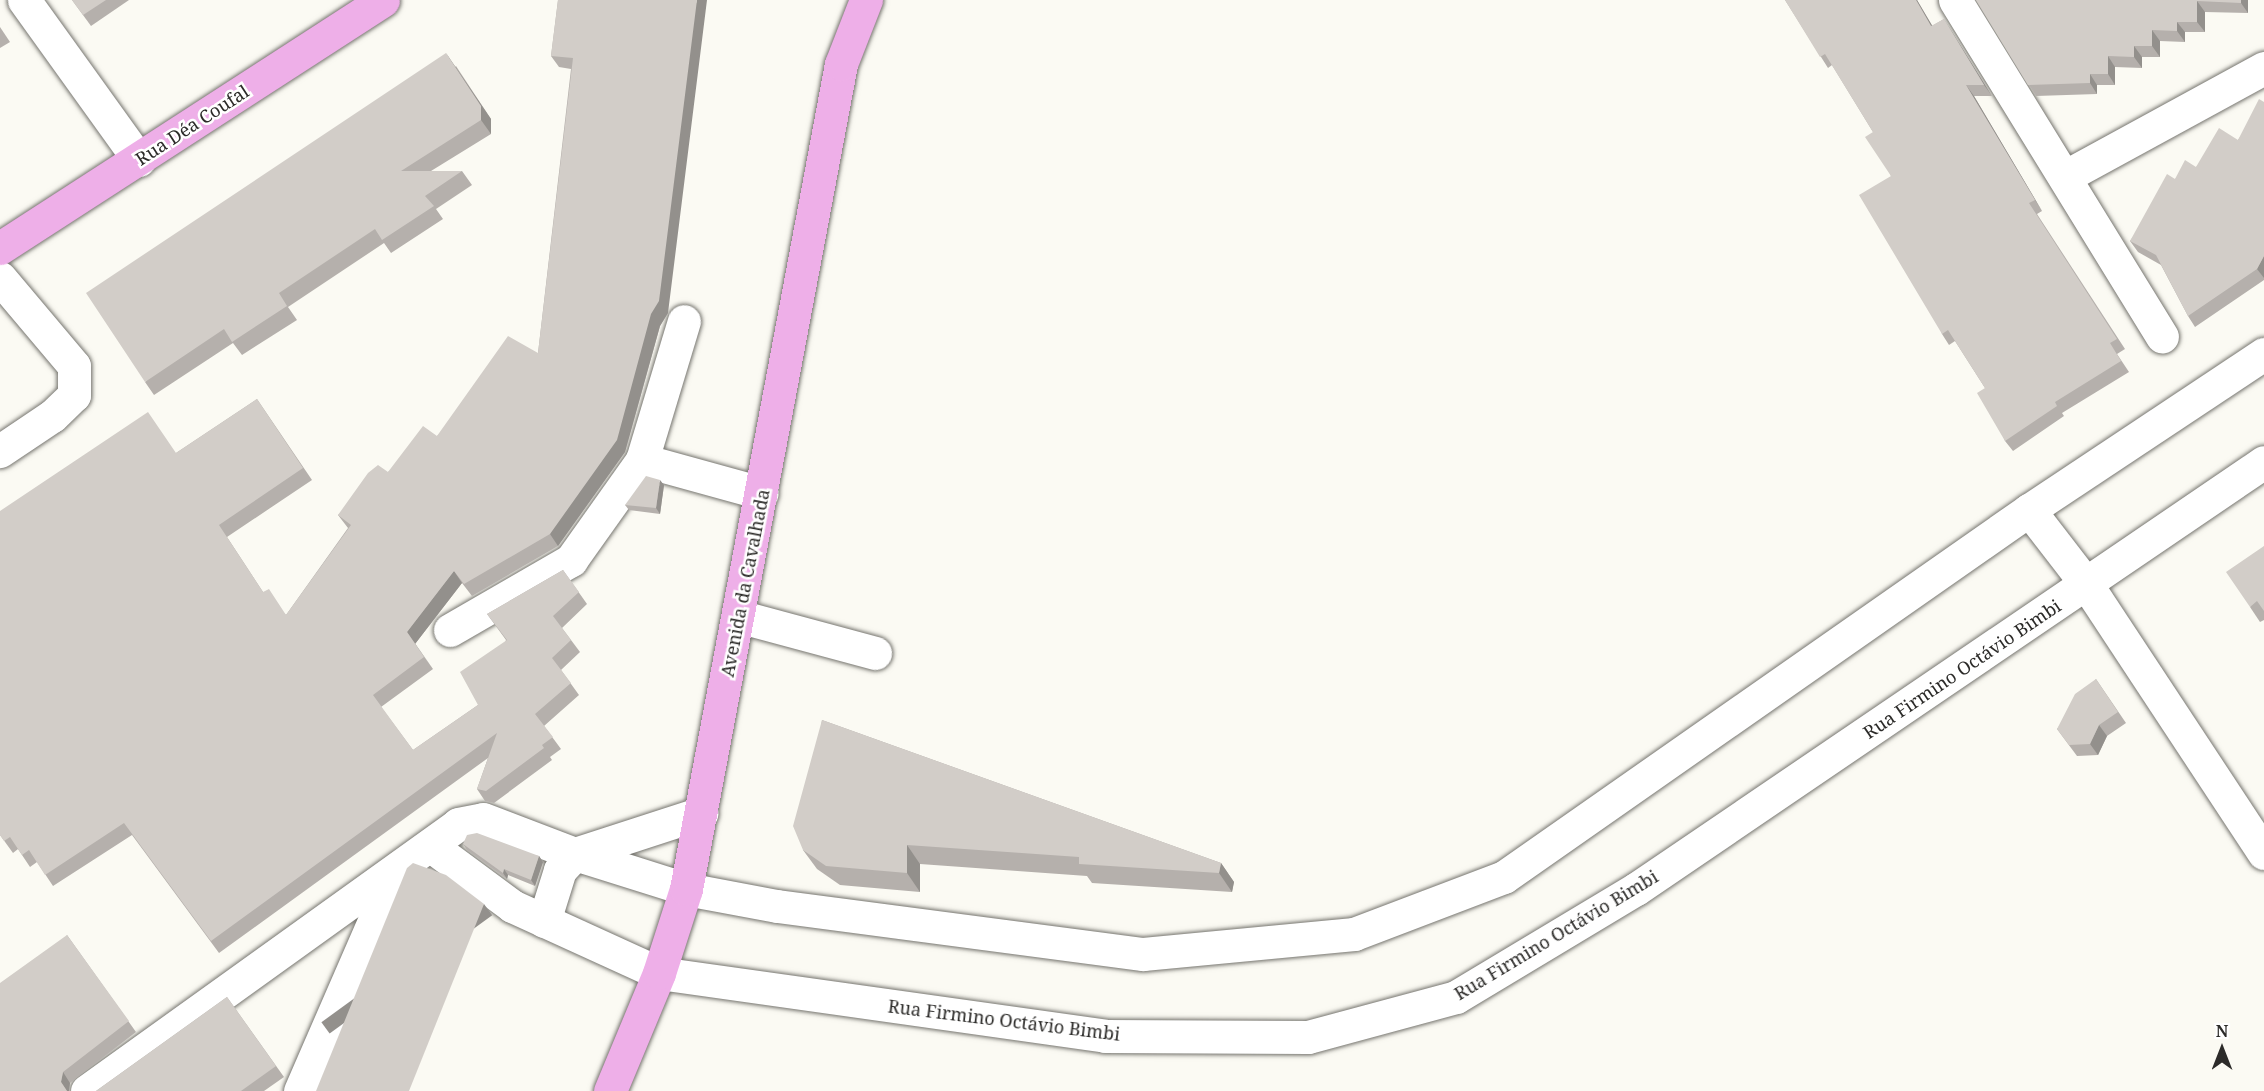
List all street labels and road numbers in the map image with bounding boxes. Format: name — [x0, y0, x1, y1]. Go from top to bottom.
street label: Rua Déa Coufal — [131, 80, 253, 170]
street label: Avenida da Cavalhada — [716, 487, 774, 679]
street label: Rua Firmino Octávio Bimbi — [1859, 595, 2065, 743]
street label: Rua Firmino Octávio Bimbi — [1450, 866, 1662, 1004]
street label: Rua Firmino Octávio Bimbi — [887, 995, 1121, 1045]

